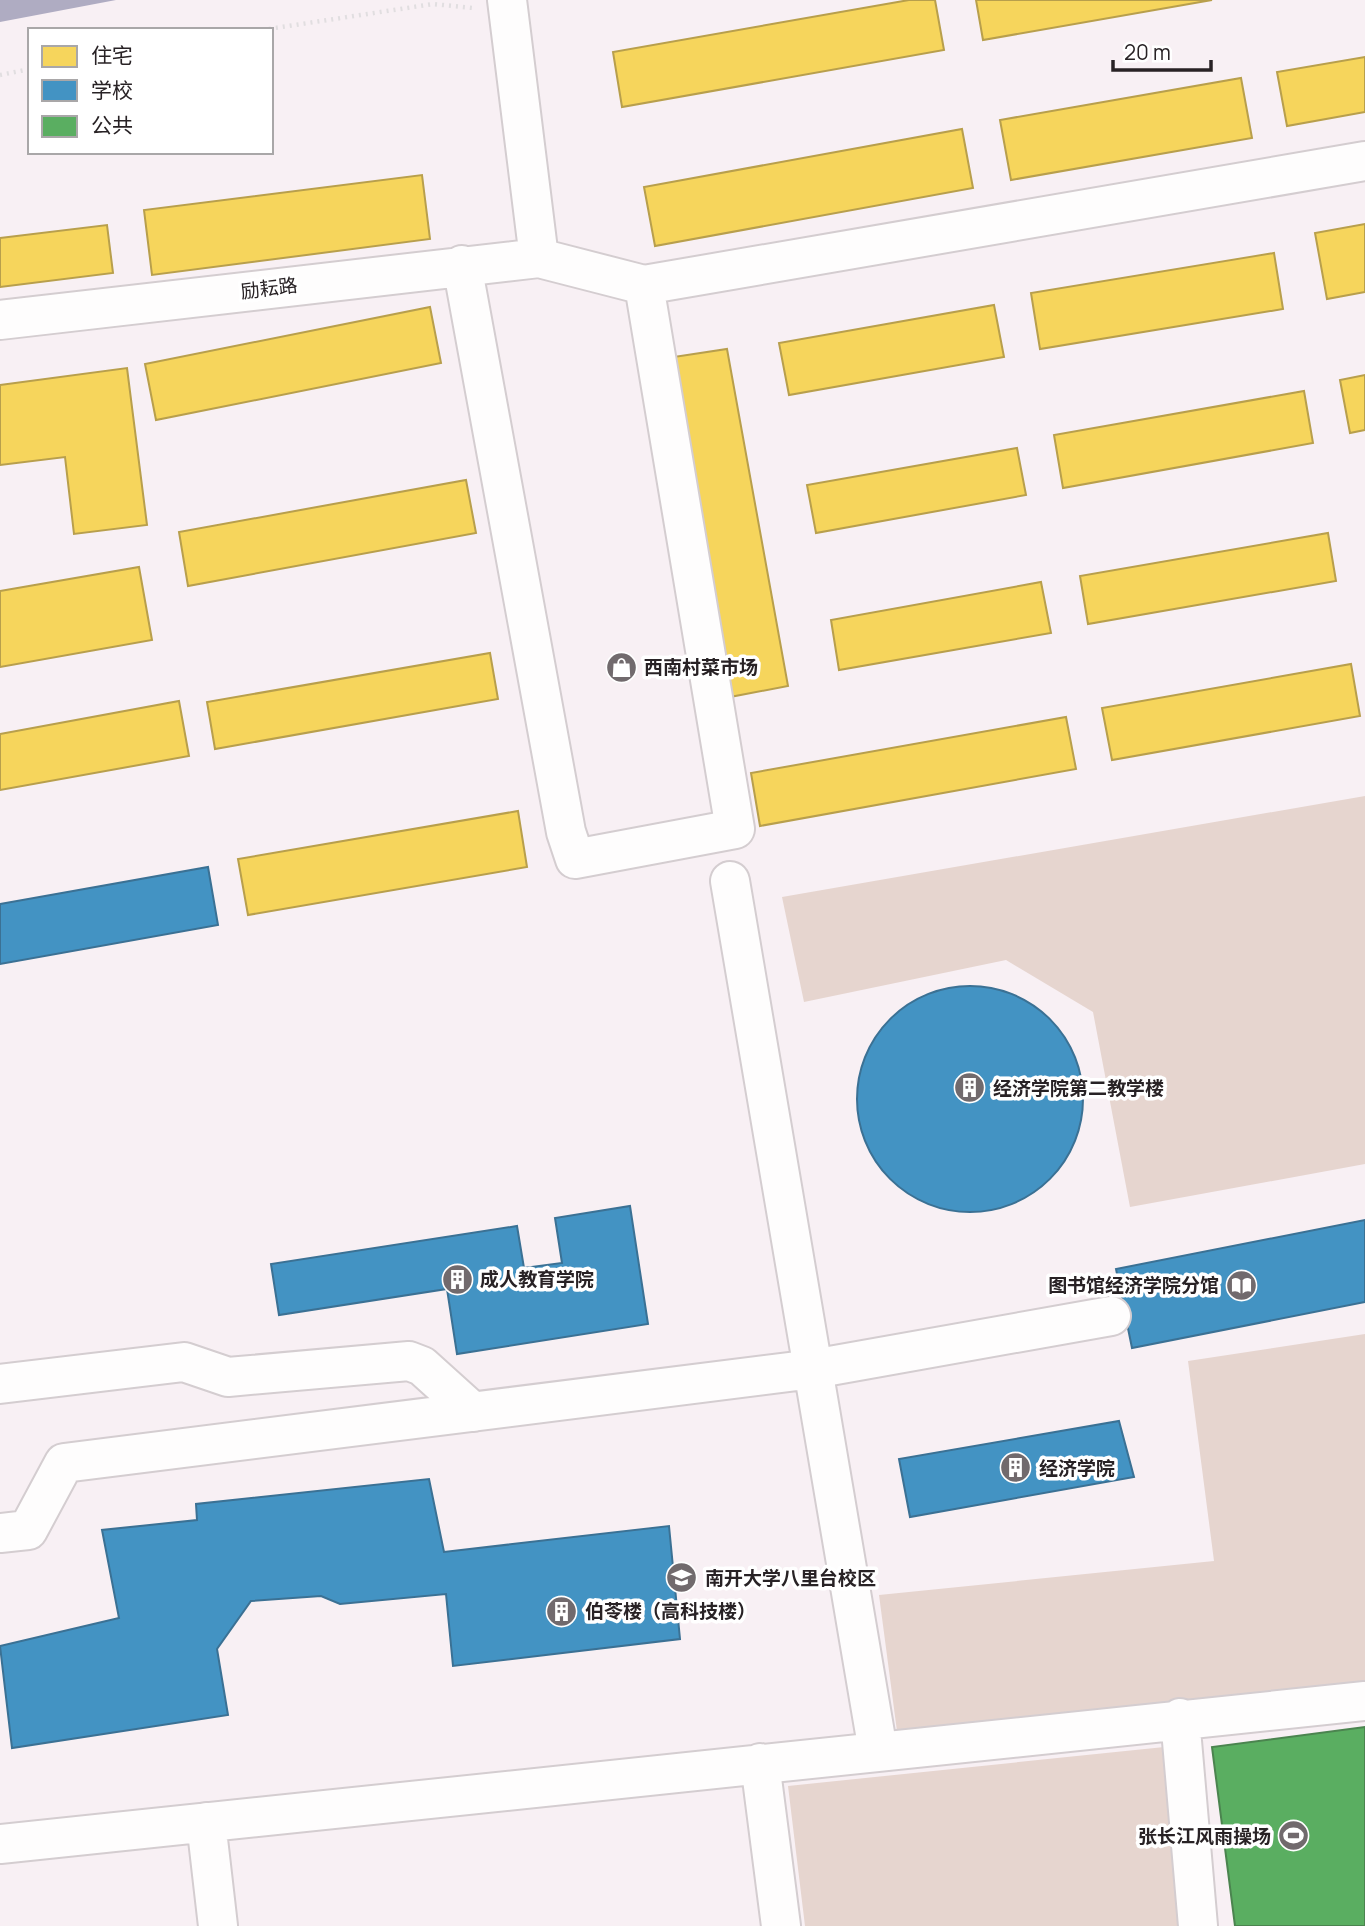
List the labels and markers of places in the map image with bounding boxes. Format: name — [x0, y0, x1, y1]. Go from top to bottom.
shop icon: 西南村菜市场 — [604, 650, 638, 684]
place label: 西南村菜市场 — [644, 654, 758, 680]
building icon: 经济学院第二教学楼 — [953, 1071, 987, 1105]
place label: 经济学院第二教学楼 — [993, 1075, 1164, 1101]
building icon: 成人教育学院 — [440, 1262, 474, 1296]
place label: 成人教育学院 — [480, 1266, 594, 1292]
library icon: 图书馆经济学院分馆 — [1225, 1268, 1259, 1302]
place label: 图书馆经济学院分馆 — [1048, 1272, 1219, 1298]
building icon: 经济学院 — [999, 1451, 1033, 1485]
place label: 经济学院 — [1039, 1455, 1115, 1481]
school or university icon: 南开大学八里台校区 — [665, 1561, 699, 1595]
place label: 南开大学八里台校区 — [705, 1565, 876, 1591]
building icon: 伯苓楼（高科技楼） — [545, 1594, 579, 1628]
place label: 伯苓楼（高科技楼） — [585, 1598, 756, 1624]
sports icon: 张长江风雨操场 — [1277, 1819, 1311, 1853]
place label: 张长江风雨操场 — [1138, 1823, 1271, 1849]

